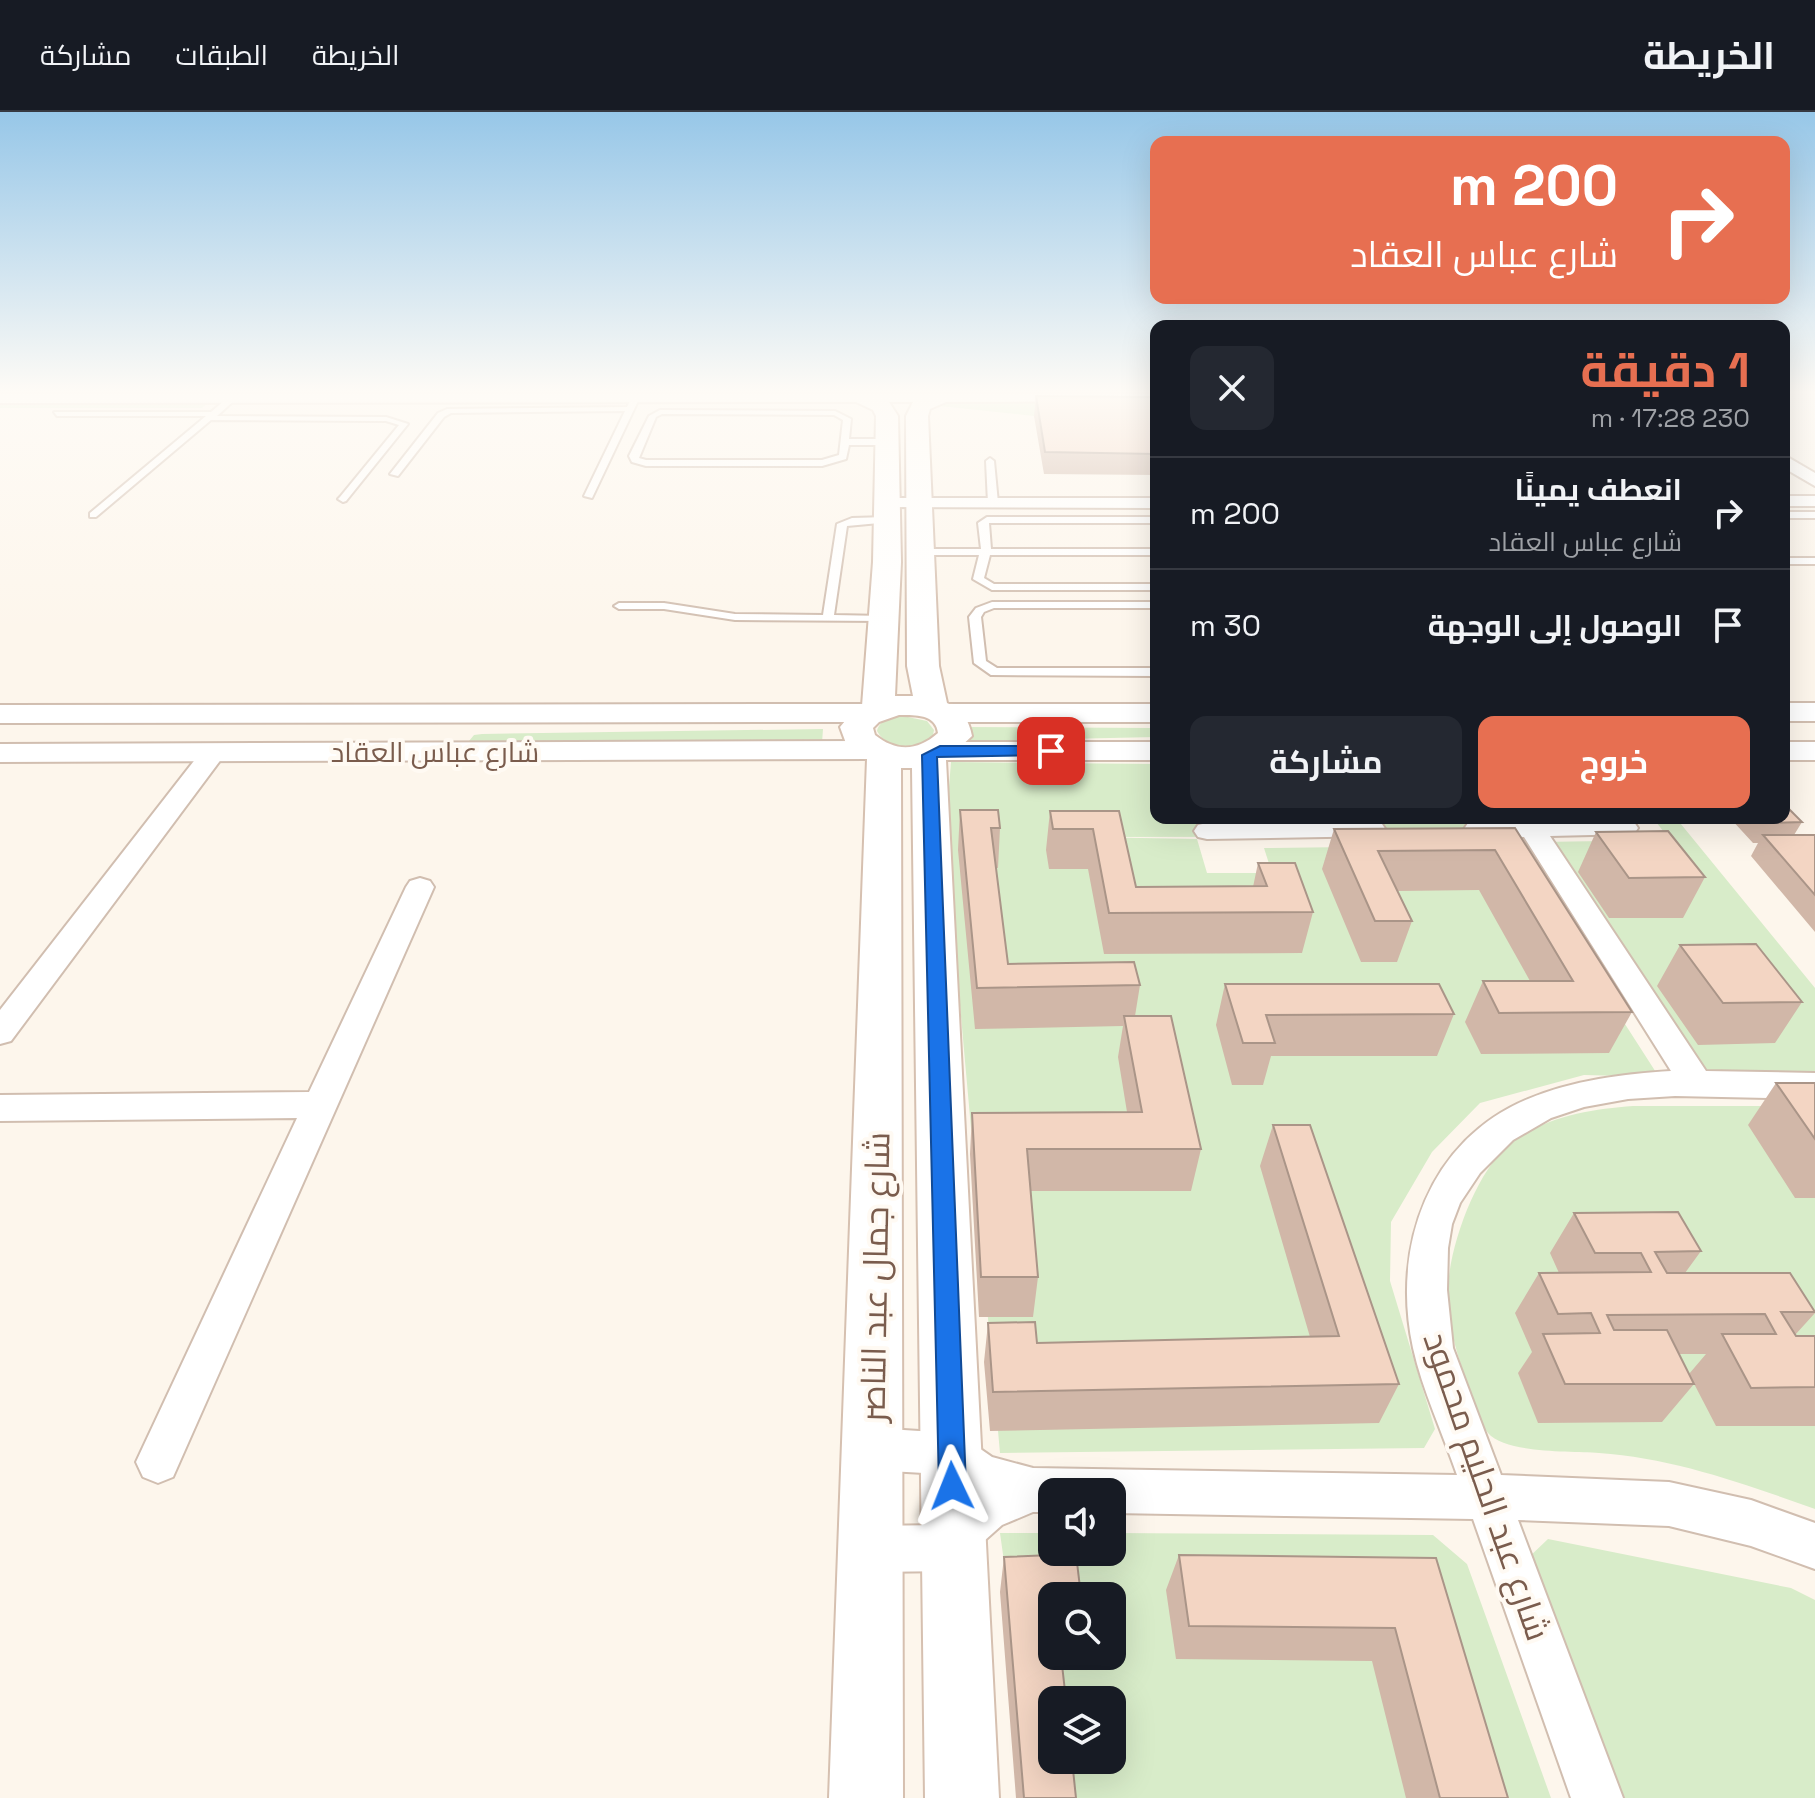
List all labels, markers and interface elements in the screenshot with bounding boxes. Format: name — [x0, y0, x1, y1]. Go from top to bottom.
text: الخريطة — [1643, 32, 1775, 80]
text: مشاركة — [40, 37, 131, 73]
text: الطبقات — [175, 37, 268, 73]
text: الخريطة — [312, 37, 399, 73]
text: 200 m — [1450, 150, 1618, 221]
icon: right — [1646, 168, 1750, 272]
text: شارع عباس العقاد — [1350, 232, 1618, 278]
text: 1 دقيقة — [1580, 340, 1750, 401]
button: close — [1190, 346, 1274, 430]
text: 230 m · 17:28 — [1591, 401, 1750, 435]
text: انعطف يمينًا — [1514, 470, 1682, 509]
icon: right — [1706, 491, 1750, 535]
text: 200 m — [1190, 494, 1280, 533]
text: شارع عباس العقاد — [1489, 525, 1682, 559]
icon: arrive — [1706, 603, 1750, 647]
text: 30 m — [1190, 606, 1261, 645]
text: الوصول إلى الوجهة — [1428, 606, 1682, 645]
button: مشاركة — [1190, 716, 1462, 808]
button: خروج — [1478, 716, 1750, 808]
pin — [1017, 717, 1085, 785]
icon: arrive — [1029, 729, 1073, 773]
street label: شارع عباس العقاد — [331, 734, 539, 771]
street label: شارع جمال عبد الناصر — [851, 1131, 901, 1425]
street label: شارع عبد الحليم محمود — [1412, 1326, 1560, 1647]
position arrow — [910, 1444, 994, 1528]
map controls — [1038, 1478, 1126, 1774]
button: sound — [1038, 1478, 1126, 1566]
button: search — [1038, 1582, 1126, 1670]
button: layers — [1038, 1686, 1126, 1774]

